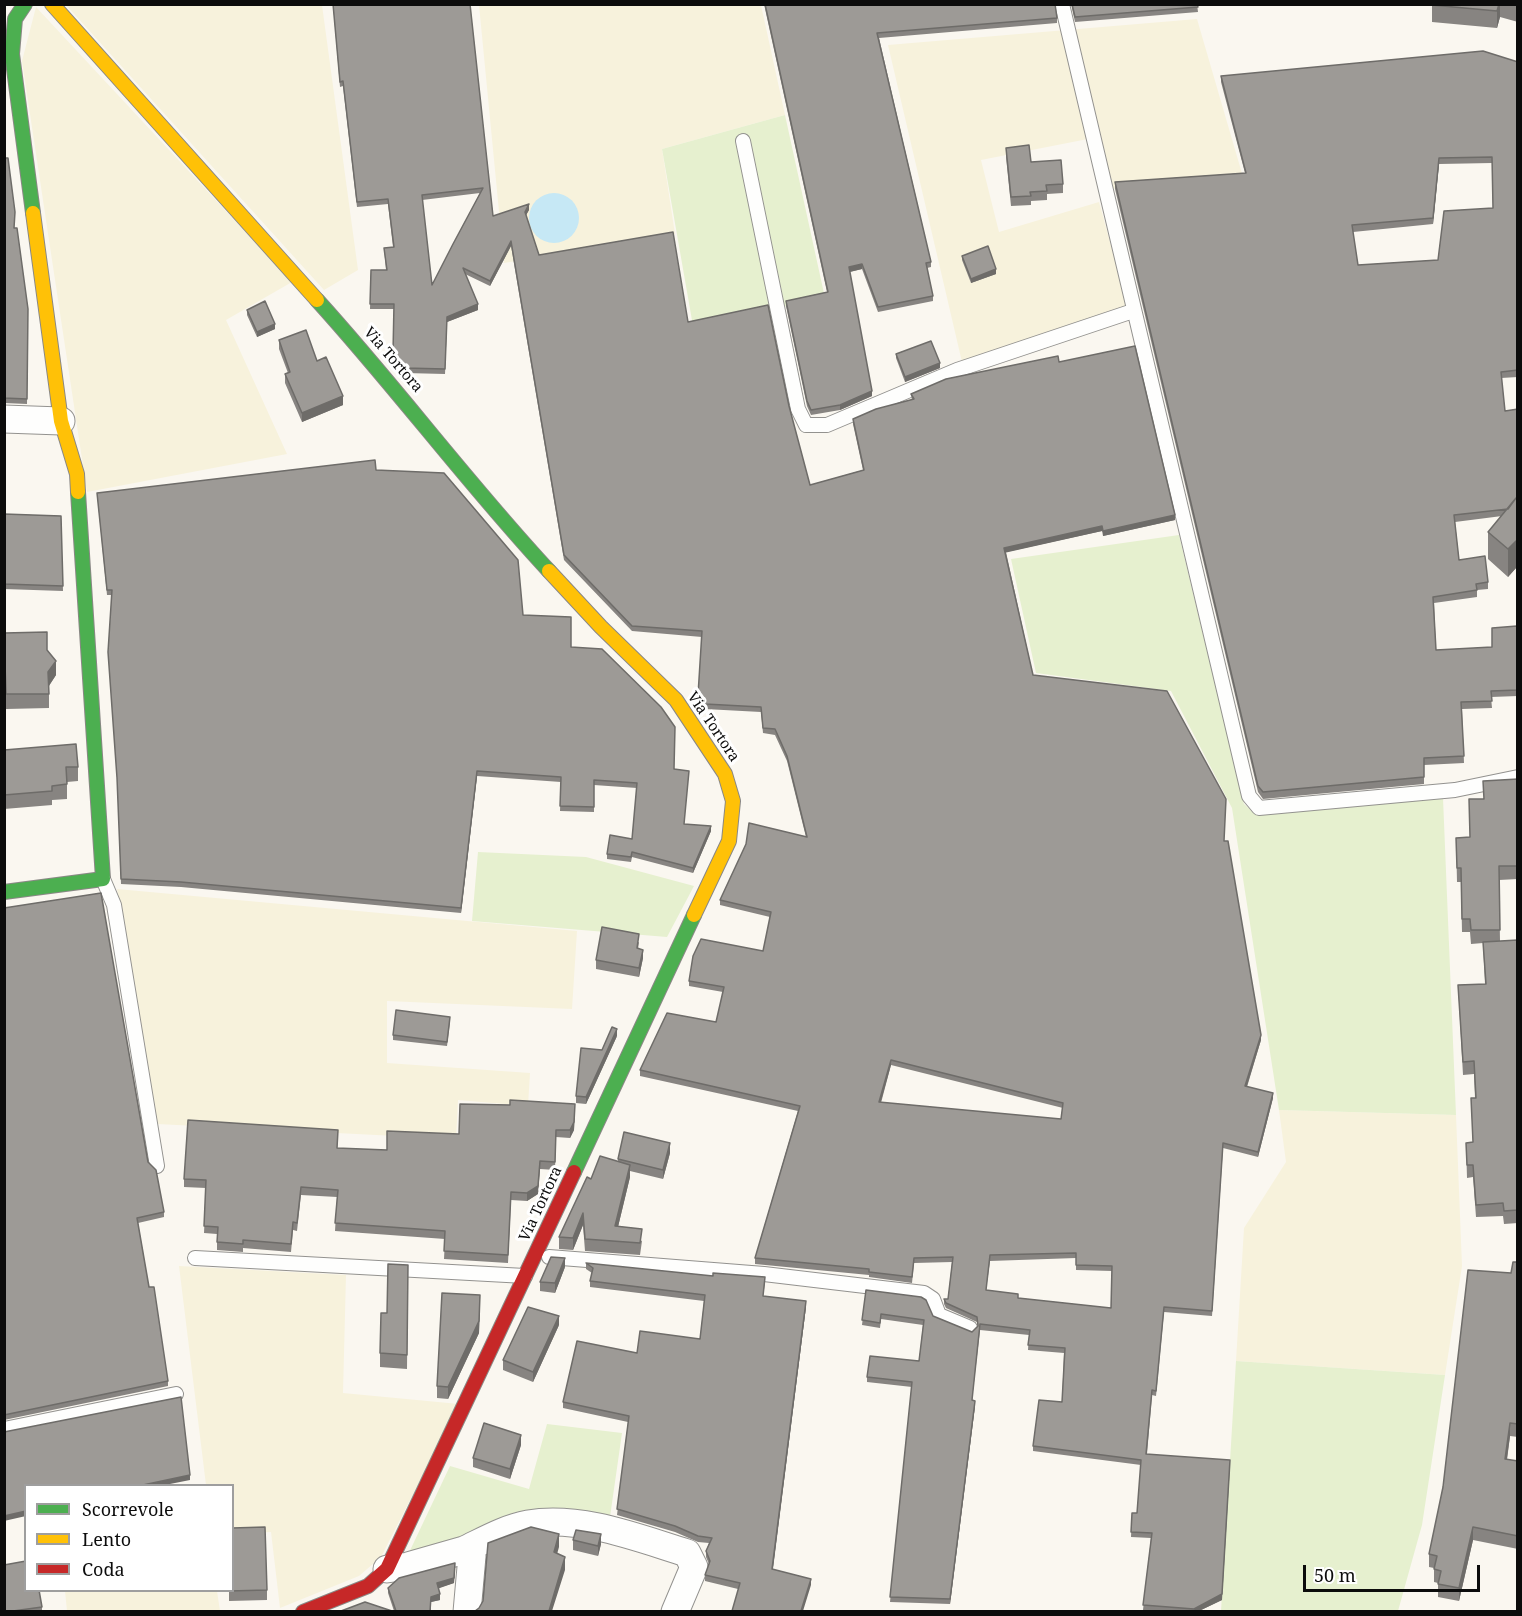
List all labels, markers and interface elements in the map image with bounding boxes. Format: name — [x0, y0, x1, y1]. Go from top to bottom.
street label: Via Tortora — [360, 324, 426, 396]
street label: Via Tortora — [683, 689, 743, 765]
street label: Via Tortora — [516, 1164, 566, 1244]
legend — [24, 1484, 234, 1592]
text: Scorrevole — [82, 1497, 174, 1521]
text: Lento — [82, 1527, 131, 1551]
scale bar — [1306, 1553, 1483, 1591]
text: Coda — [82, 1557, 125, 1581]
text: 50 m — [1314, 1563, 1356, 1587]

